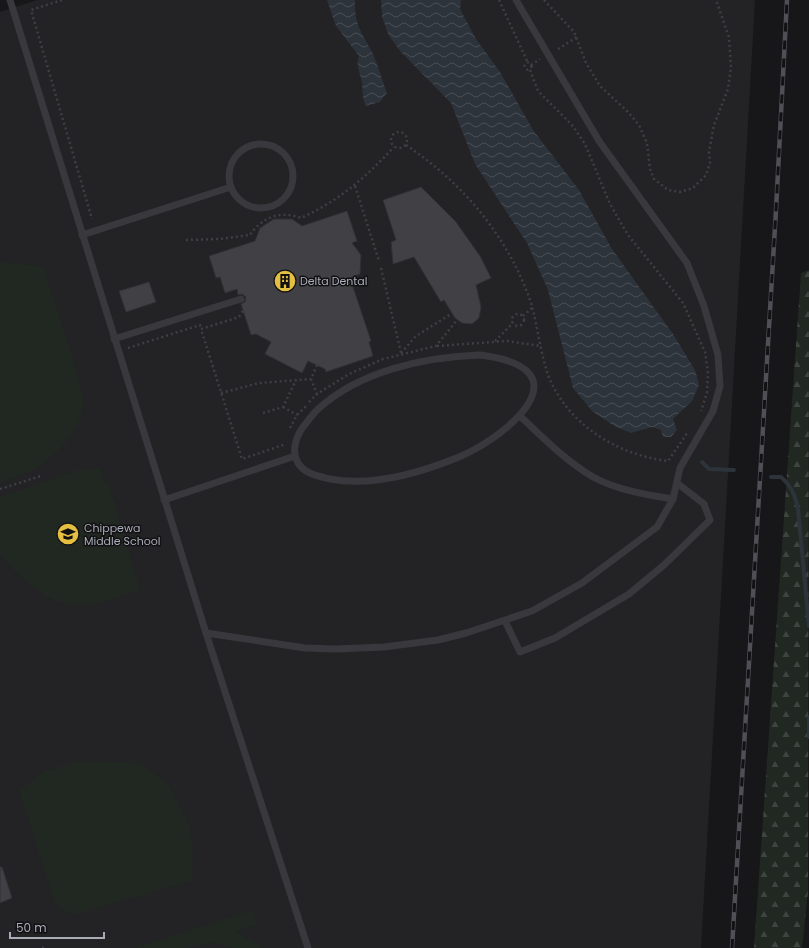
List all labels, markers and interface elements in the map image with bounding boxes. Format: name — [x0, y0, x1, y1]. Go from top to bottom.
building icon: Delta Dental — [272, 268, 298, 294]
place label: Delta Dental — [300, 273, 367, 289]
place label: Chippewa Middle School — [84, 520, 160, 549]
school or university icon: Chippewa Middle School — [55, 521, 81, 547]
scale bar — [10, 914, 104, 940]
text: 50 m — [16, 919, 47, 936]

